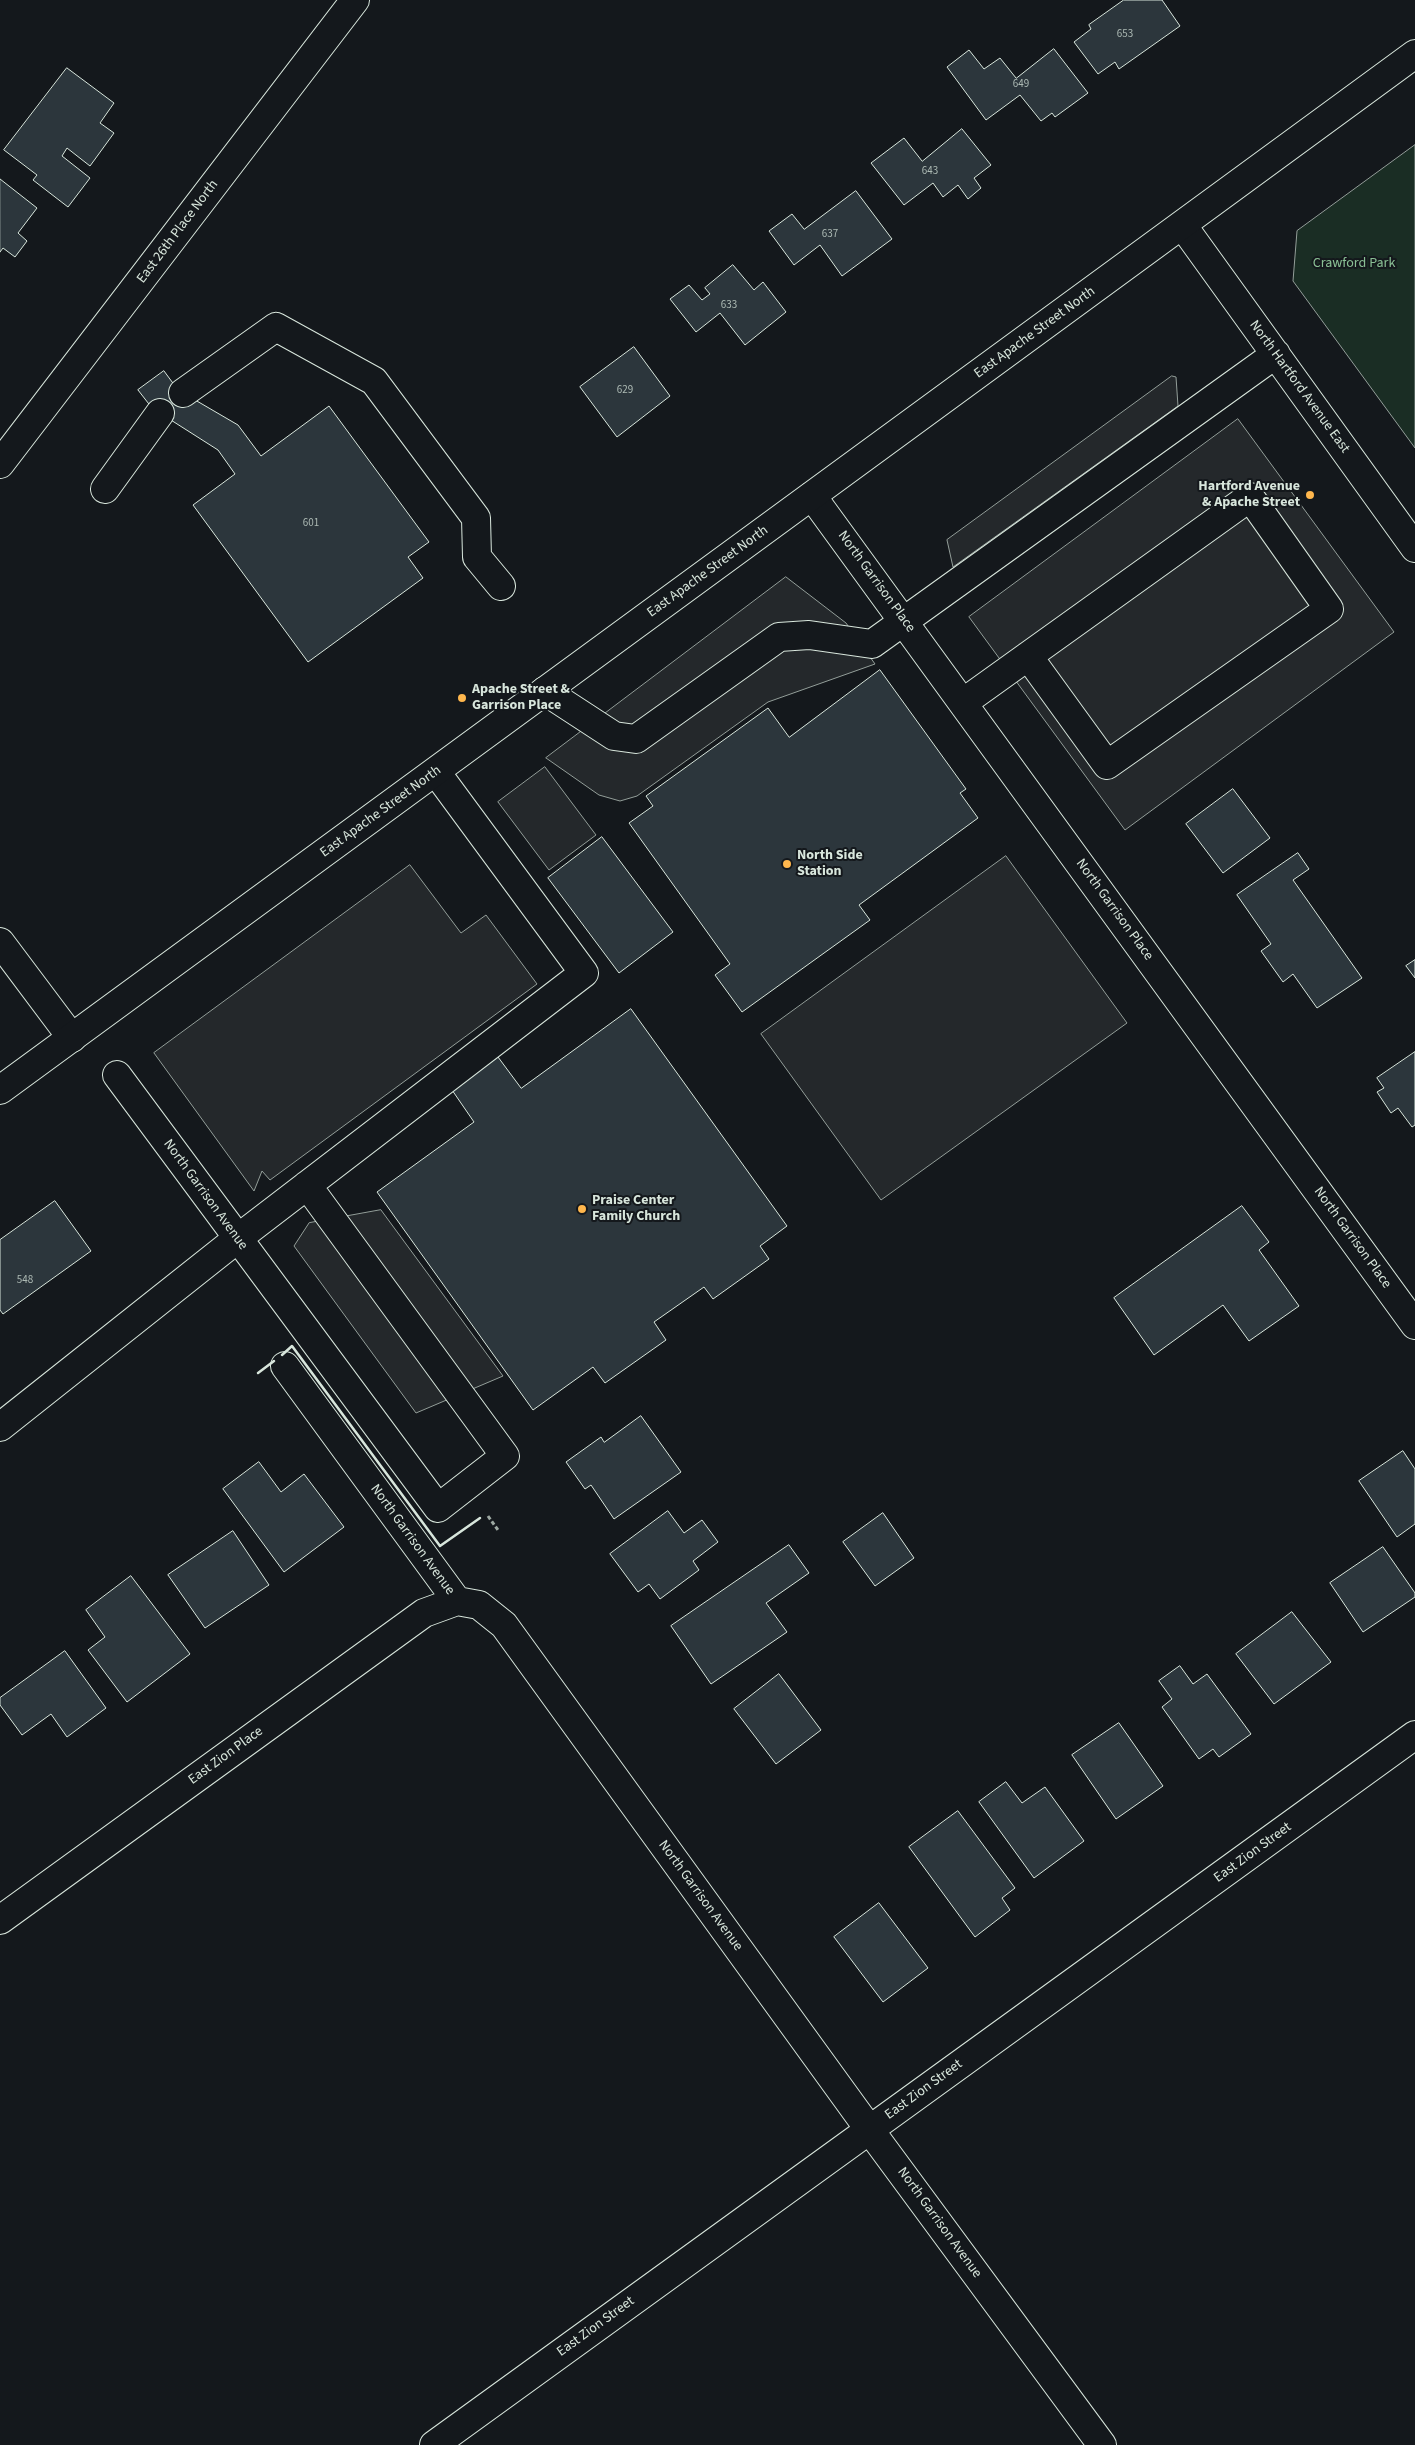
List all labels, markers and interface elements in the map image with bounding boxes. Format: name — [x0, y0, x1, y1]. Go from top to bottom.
house number: 653 — [1117, 28, 1133, 42]
house number: 649 — [1013, 78, 1029, 92]
house number: 643 — [922, 165, 938, 179]
street label: East 26th Place North — [134, 177, 222, 287]
house number: 637 — [822, 228, 838, 242]
park label: Crawford Park — [1313, 256, 1395, 272]
street label: East Apache Street North — [971, 284, 1099, 382]
house number: 633 — [721, 299, 737, 313]
street label: North Hartford Avenue East — [1245, 317, 1353, 457]
house number: 629 — [617, 384, 633, 398]
place label: Hartford Avenue & Apache Street — [1198, 479, 1300, 512]
marker: Hartford Avenue & Apache Street — [1304, 489, 1316, 501]
house number: 601 — [303, 517, 319, 531]
street label: East Apache Street North — [644, 523, 772, 621]
street label: North Garrison Place — [834, 528, 918, 636]
place label: Apache Street & Garrison Place — [472, 682, 570, 714]
marker: Apache Street & Garrison Place — [456, 692, 468, 704]
street label: East Apache Street North — [317, 763, 445, 861]
place label: North Side Station — [797, 848, 863, 880]
street label: North Garrison Place — [1072, 856, 1156, 964]
marker: North Side Station — [781, 858, 793, 870]
street label: North Garrison Avenue — [159, 1136, 251, 1254]
street label: North Garrison Place — [1310, 1184, 1394, 1292]
place label: Praise Center Family Church — [592, 1193, 680, 1226]
marker: Praise Center Family Church — [576, 1203, 588, 1215]
house number: 548 — [17, 1274, 33, 1288]
street label: North Garrison Avenue — [366, 1481, 458, 1599]
street label: East Zion Place — [185, 1723, 267, 1789]
street label: East Zion Street — [1211, 1819, 1295, 1887]
street label: North Garrison Avenue — [654, 1837, 746, 1955]
street label: East Zion Street — [882, 2056, 966, 2124]
street label: North Garrison Avenue — [893, 2164, 985, 2282]
street label: East Zion Street — [554, 2293, 638, 2361]

